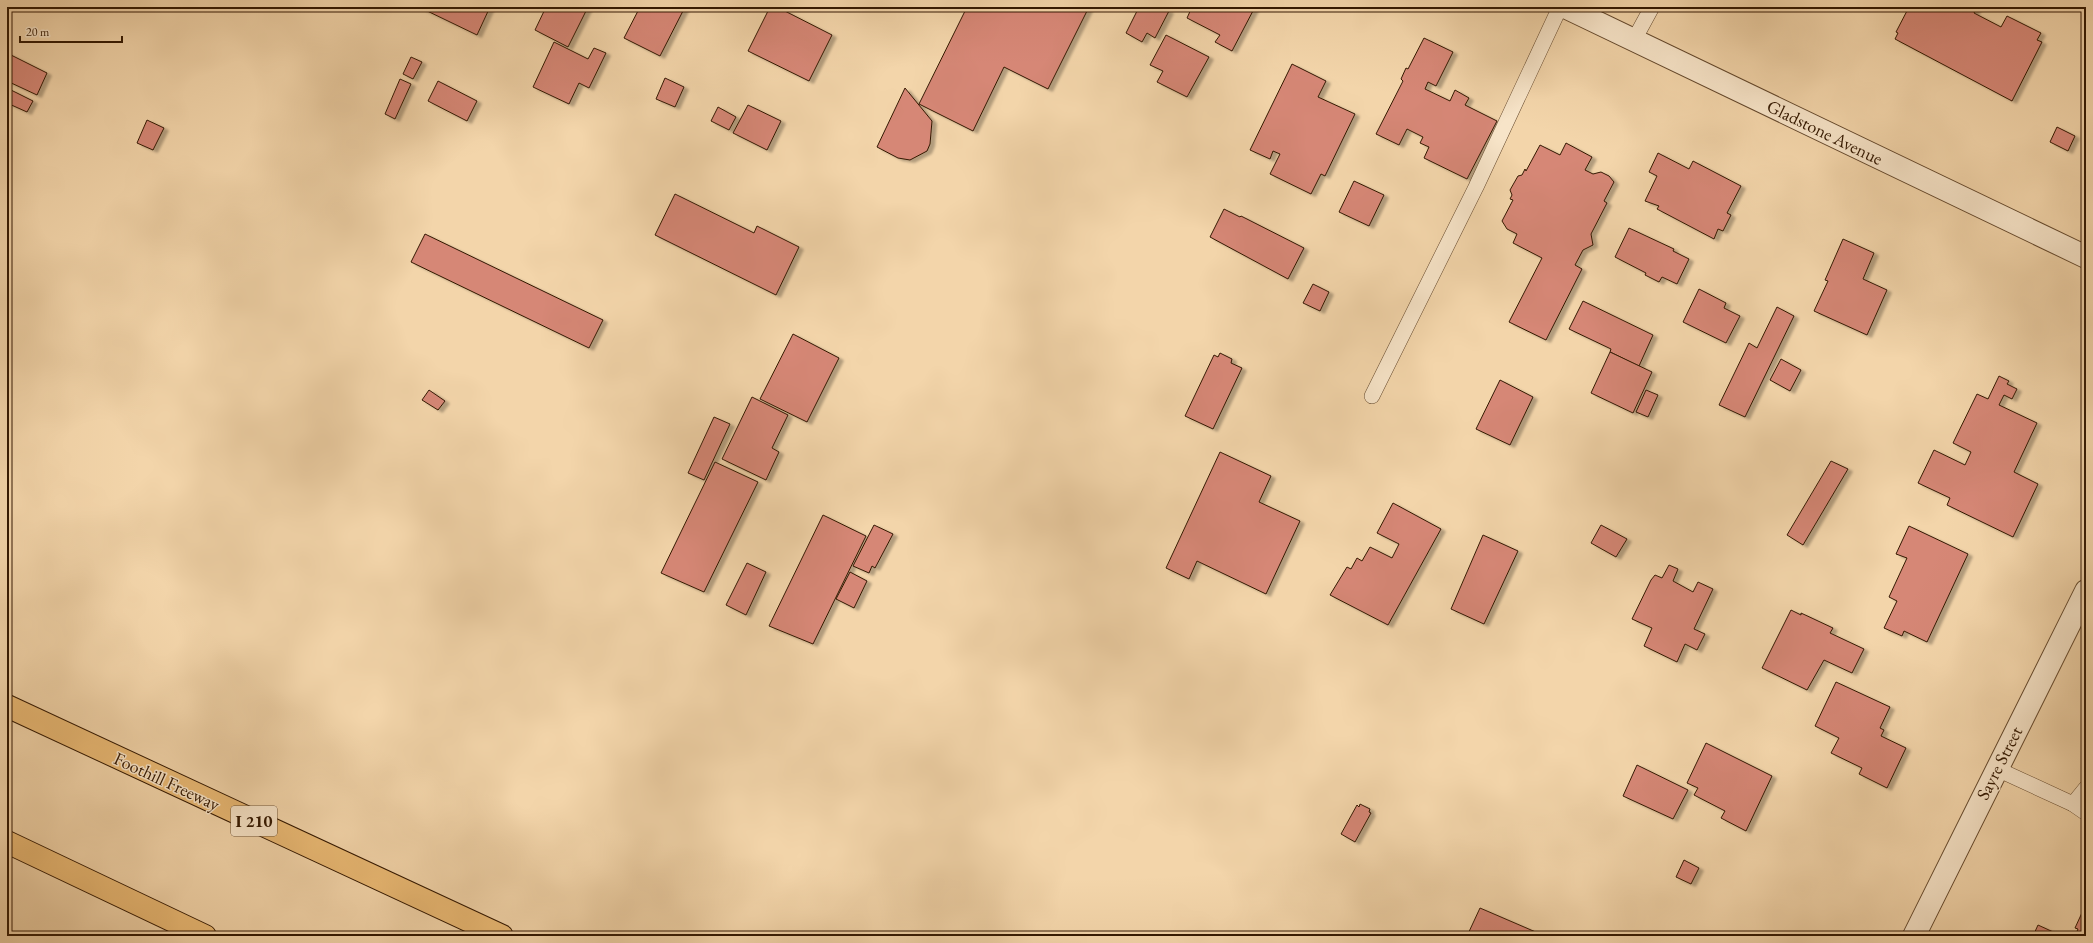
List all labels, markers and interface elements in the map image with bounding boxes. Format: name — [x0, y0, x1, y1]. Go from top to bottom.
scale bar — [20, 18, 122, 44]
text: 20 m — [26, 24, 50, 40]
street label: Gladstone Avenue — [1763, 94, 1887, 170]
street label: Sayre Street — [1971, 722, 2027, 804]
street label: Foothill Freeway — [110, 746, 224, 816]
road number: I 210 — [231, 806, 277, 836]

